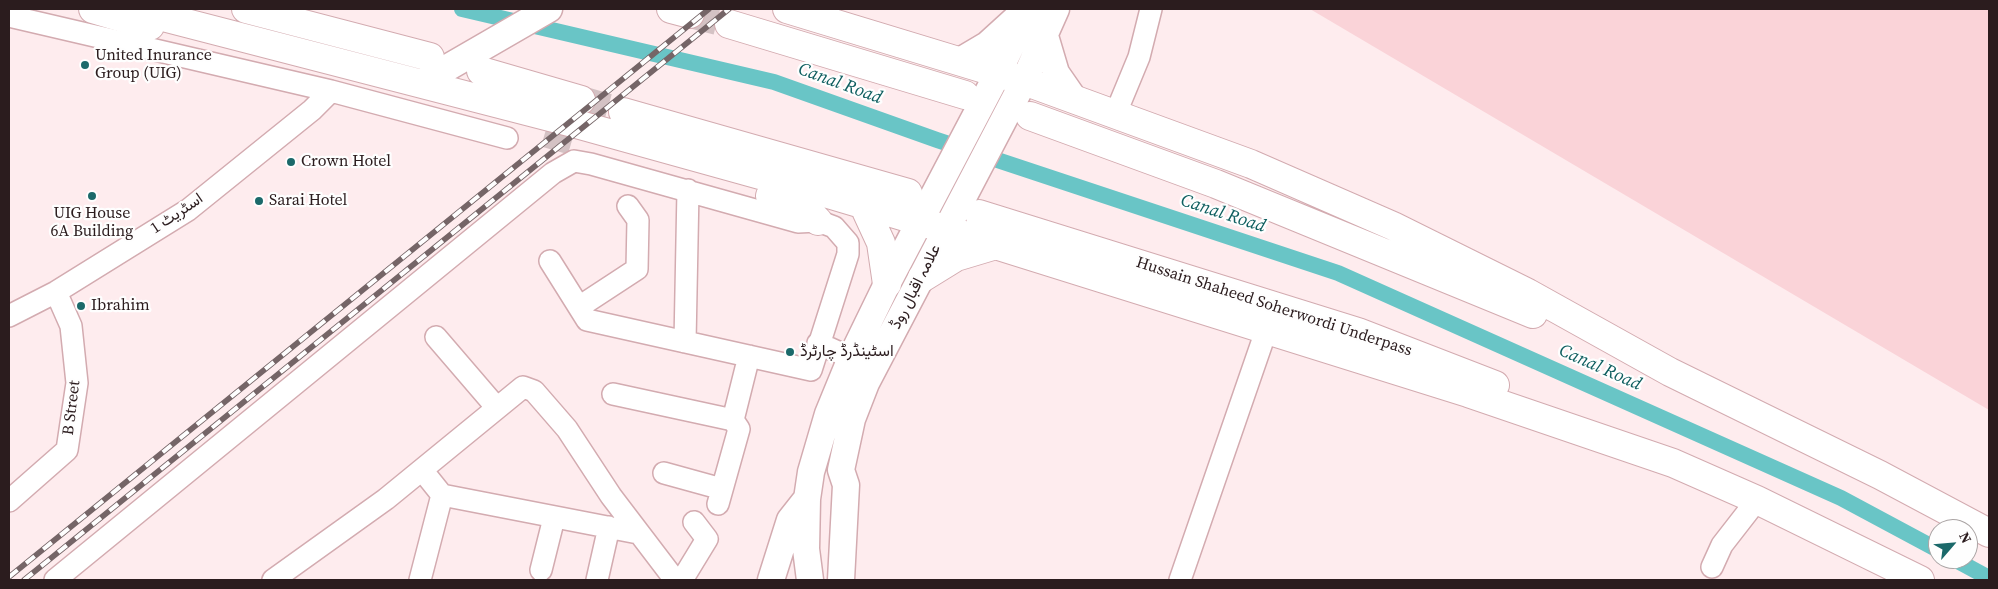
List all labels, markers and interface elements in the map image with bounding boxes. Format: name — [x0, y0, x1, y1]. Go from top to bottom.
place label: United Inurance Group (UIG) — [95, 46, 212, 84]
marker: United Inurance Group (UIG) — [79, 59, 91, 71]
water label: Canal Road — [795, 59, 885, 109]
place label: Crown Hotel — [301, 152, 391, 172]
marker: Crown Hotel — [285, 156, 297, 168]
street label: اسٹریٹ 1 — [147, 189, 207, 239]
marker: UIG House 6A Building — [86, 190, 98, 202]
water label: Canal Road — [1178, 190, 1268, 238]
place label: Sarai Hotel — [269, 191, 347, 211]
marker: Sarai Hotel — [253, 195, 265, 207]
place label: UIG House 6A Building — [51, 204, 133, 242]
street label: علامہ اقبال روڈ — [886, 241, 946, 333]
street label: Hussain Shaheed Soherwordi Underpass — [1134, 253, 1414, 361]
place label: Ibrahim — [91, 296, 150, 316]
marker: Ibrahim — [75, 300, 87, 312]
water label: Canal Road — [1555, 340, 1645, 396]
place label: اسٹینڈرڈ چارٹرڈ — [800, 342, 894, 362]
marker: اسٹینڈرڈ چارٹرڈ — [784, 346, 796, 358]
street label: B Street — [59, 379, 85, 437]
north arrow — [1928, 519, 1978, 569]
text: N — [1954, 529, 1977, 547]

